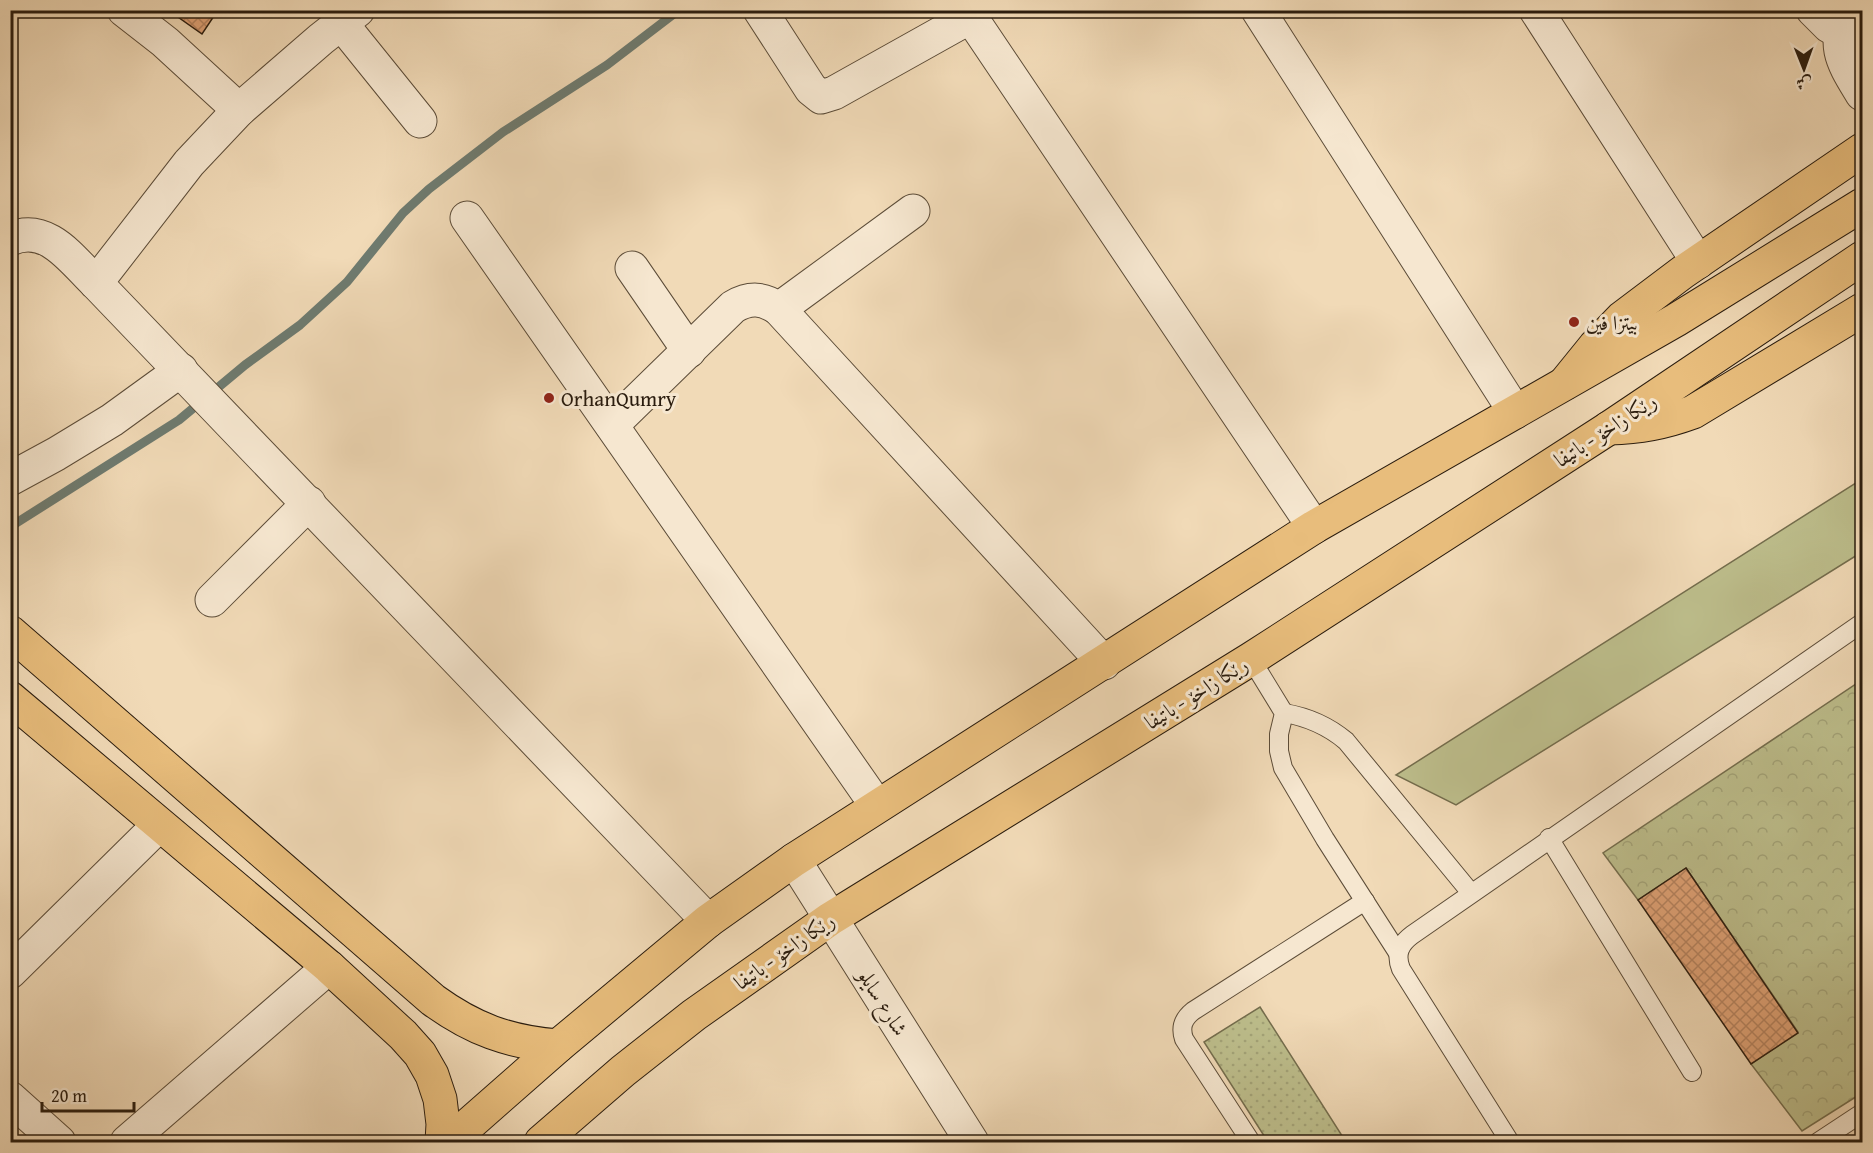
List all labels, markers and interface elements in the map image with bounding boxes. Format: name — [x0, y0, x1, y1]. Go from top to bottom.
north arrow — [1774, 39, 1834, 99]
text: ش — [1796, 72, 1812, 96]
place label: بيتزا فين — [1586, 307, 1638, 338]
marker: بيتزا فين — [1567, 315, 1581, 329]
place label: OrhanQumry — [561, 383, 677, 414]
street label: رێکا زاخۆ - باتیفا — [1548, 385, 1662, 475]
marker: OrhanQumry — [542, 391, 556, 405]
street label: رێکا زاخۆ - باتیفا — [1138, 649, 1254, 737]
street label: رێکا زاخۆ - باتیفا — [727, 905, 841, 997]
street label: شارع سايلو — [847, 961, 916, 1043]
scale bar — [42, 1075, 134, 1113]
text: 20 m — [51, 1082, 87, 1109]

